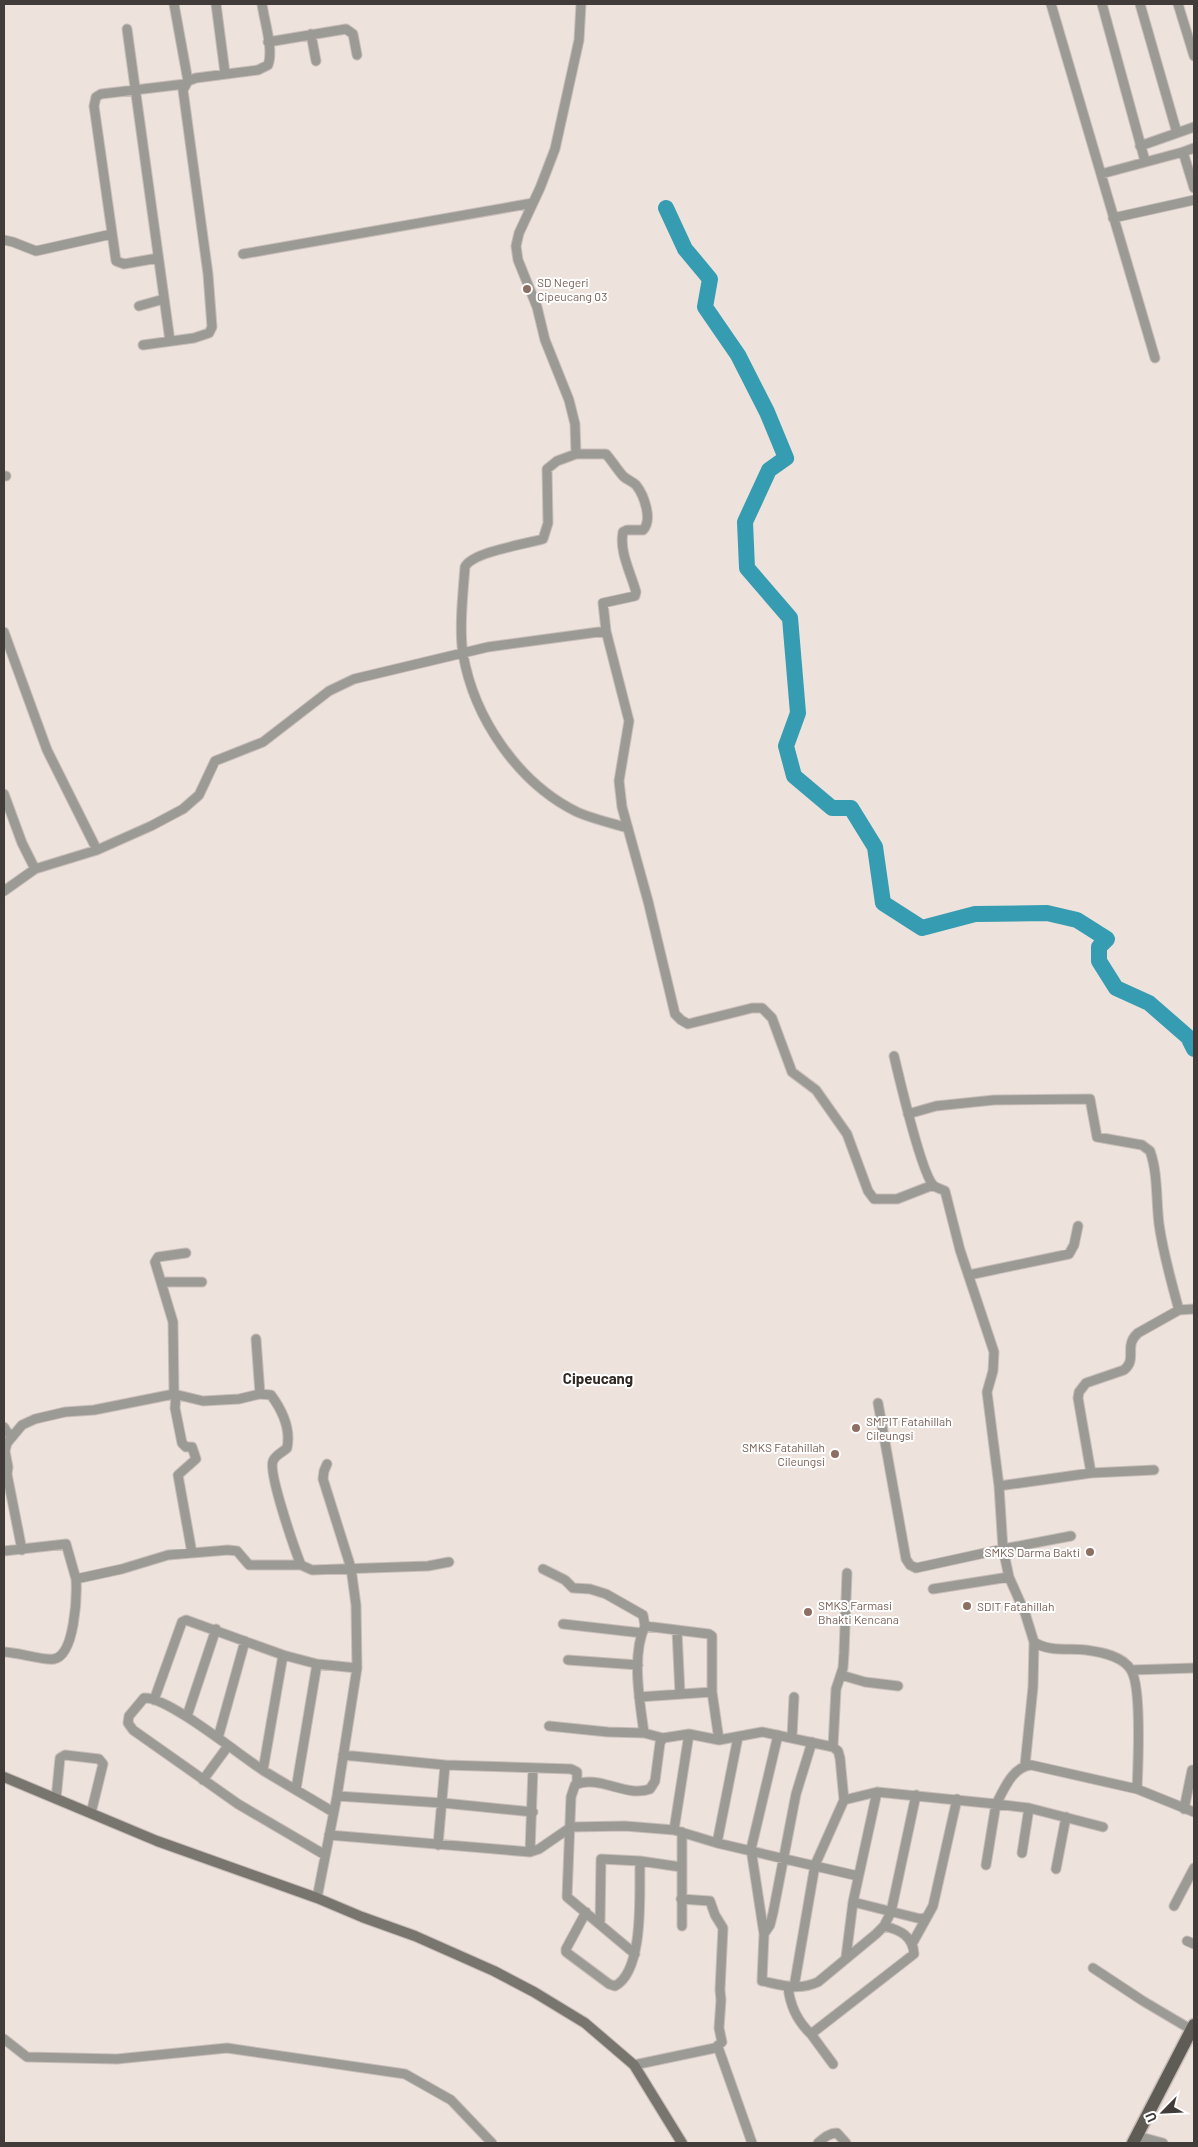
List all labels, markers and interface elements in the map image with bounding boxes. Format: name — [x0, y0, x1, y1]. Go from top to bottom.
place label: SD Negeri Cipeucang 03 — [537, 275, 607, 303]
marker: SD Negeri Cipeucang 03 — [521, 283, 533, 295]
district label: Cipeucang — [563, 1369, 633, 1387]
place label: SMPIT Fatahillah Cileungsi — [866, 1414, 952, 1442]
marker: SMPIT Fatahillah Cileungsi — [850, 1422, 862, 1434]
place label: SMKS Fatahillah Cileungsi — [742, 1440, 825, 1468]
marker: SMKS Fatahillah Cileungsi — [829, 1448, 841, 1460]
place label: SMKS Darma Bakti — [984, 1545, 1080, 1559]
marker: SMKS Darma Bakti — [1084, 1546, 1096, 1558]
place label: SMKS Farmasi Bhakti Kencana — [818, 1598, 899, 1626]
place label: SDIT Fatahillah — [977, 1599, 1054, 1613]
marker: SDIT Fatahillah — [961, 1600, 973, 1612]
marker: SMKS Farmasi Bhakti Kencana — [802, 1606, 814, 1618]
north arrow — [1138, 2087, 1188, 2137]
text: U — [1141, 2110, 1160, 2125]

